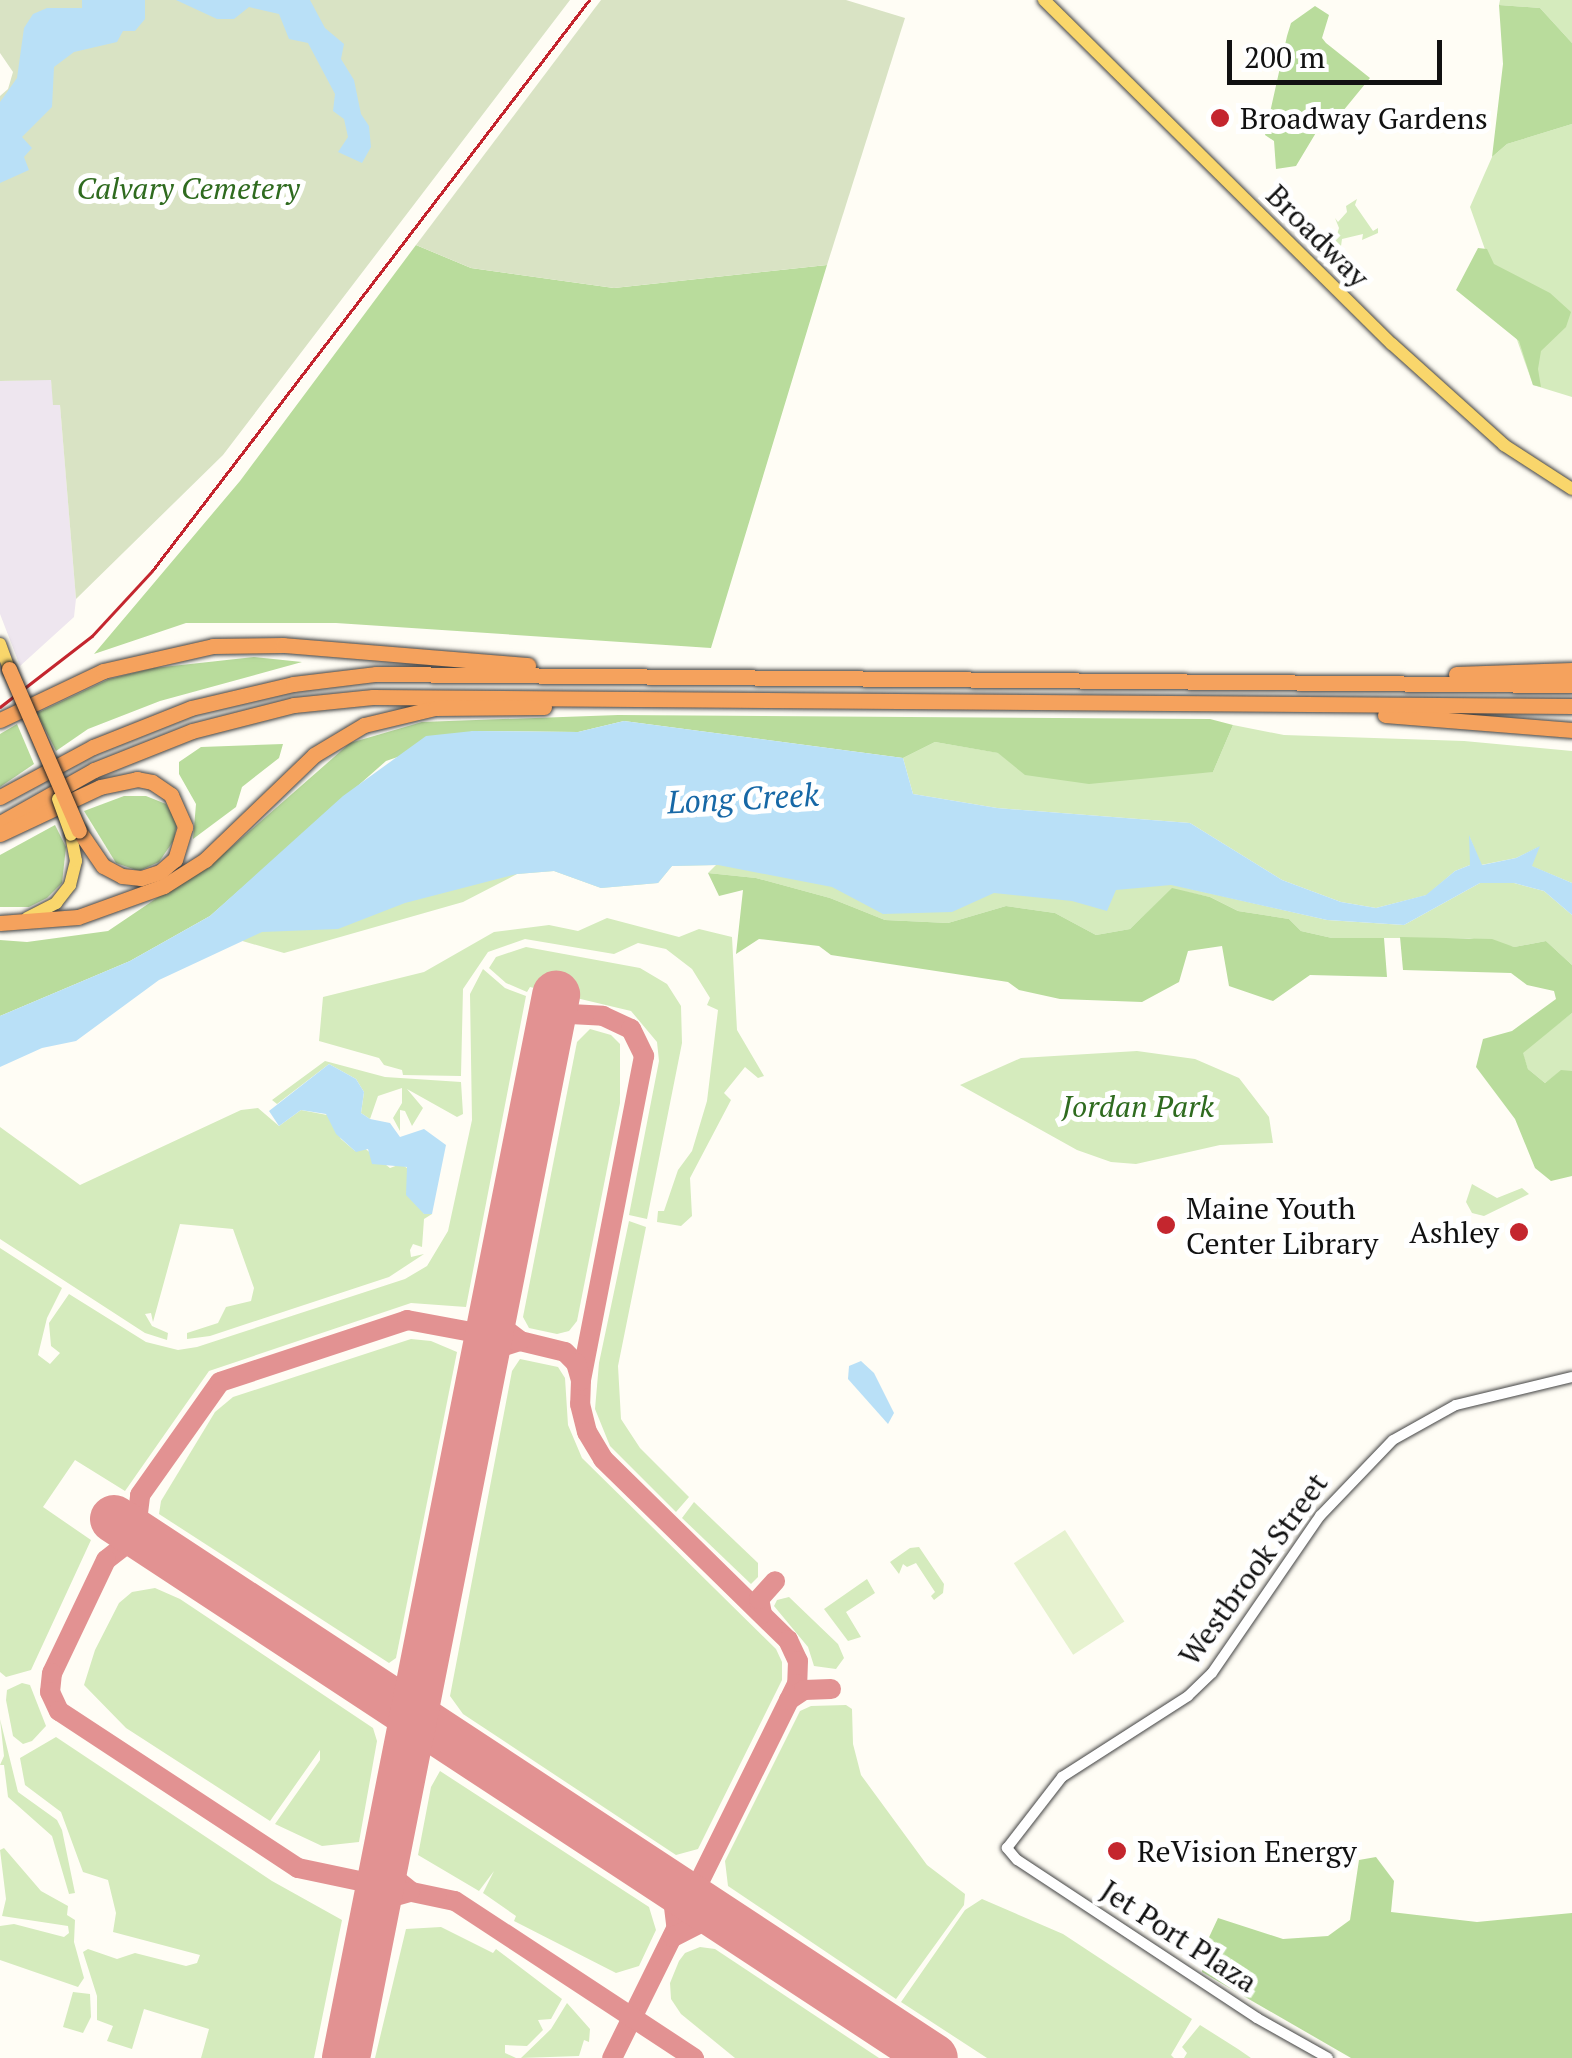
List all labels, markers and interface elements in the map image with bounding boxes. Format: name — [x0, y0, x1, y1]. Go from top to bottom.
scale bar — [1232, 20, 1447, 82]
text: 200 m — [1244, 37, 1325, 77]
place label: Broadway Gardens — [1240, 100, 1488, 136]
marker: Broadway Gardens — [1209, 107, 1231, 129]
park label: Calvary Cemetery — [76, 170, 300, 206]
street label: Broadway — [1259, 177, 1377, 295]
water label: Long Creek — [666, 775, 820, 821]
park label: Jordan Park — [1062, 1088, 1214, 1124]
place label: Maine Youth Center Library — [1186, 1190, 1378, 1260]
marker: Maine Youth Center Library — [1155, 1214, 1177, 1236]
place label: Ashley — [1409, 1214, 1499, 1250]
marker: Ashley — [1508, 1221, 1530, 1243]
street label: Westbrook Street — [1171, 1466, 1335, 1672]
place label: ReVision Energy — [1137, 1833, 1357, 1869]
marker: ReVision Energy — [1106, 1840, 1128, 1862]
street label: Jet Port Plaza — [1094, 1872, 1264, 2000]

